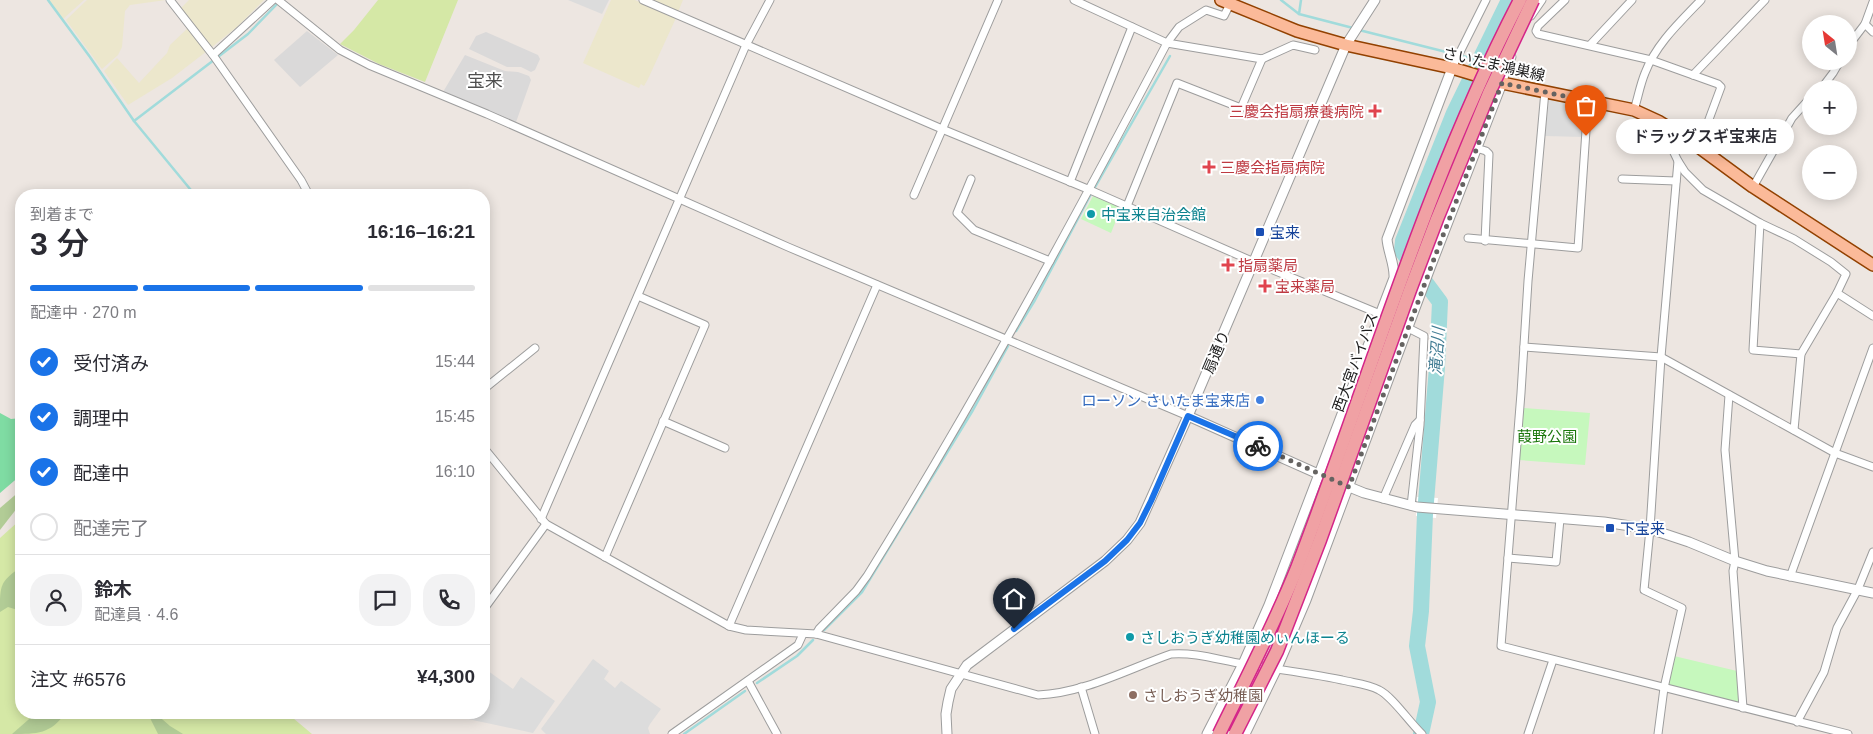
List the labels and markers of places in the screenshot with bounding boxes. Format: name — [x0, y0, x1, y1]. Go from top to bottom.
pin — [1565, 85, 1607, 136]
place label: 三慶会指扇療養病院 — [1229, 103, 1364, 120]
marker: 三慶会指扇療養病院 — [1368, 104, 1382, 118]
callout: ドラッグスギ宝来店 — [1616, 118, 1794, 154]
place label: 三慶会指扇病院 — [1220, 159, 1325, 176]
marker: 三慶会指扇病院 — [1202, 160, 1216, 174]
place label: 中宝来自治会館 — [1101, 206, 1206, 223]
marker: 中宝来自治会館 — [1085, 208, 1097, 220]
place label: 宝来 — [1270, 224, 1300, 241]
marker: 宝来 — [1254, 226, 1266, 238]
place label: 指扇薬局 — [1238, 257, 1298, 274]
marker: 指扇薬局 — [1222, 259, 1234, 271]
place label: 宝来薬局 — [1275, 278, 1335, 295]
marker: 宝来薬局 — [1259, 280, 1271, 292]
place label: ローソン さいたま宝来店 — [1081, 392, 1250, 409]
marker: ローソン さいたま宝来店 — [1254, 394, 1266, 406]
place label: 下宝来 — [1620, 520, 1665, 537]
marker: 下宝来 — [1604, 522, 1616, 534]
pin — [993, 578, 1035, 629]
place label: さしおうぎ幼稚園めぃんほーる — [1140, 629, 1350, 646]
marker: さしおうぎ幼稚園めぃんほーる — [1124, 631, 1136, 643]
place label: さしおうぎ幼稚園 — [1143, 687, 1263, 704]
marker: さしおうぎ幼稚園 — [1127, 689, 1139, 701]

